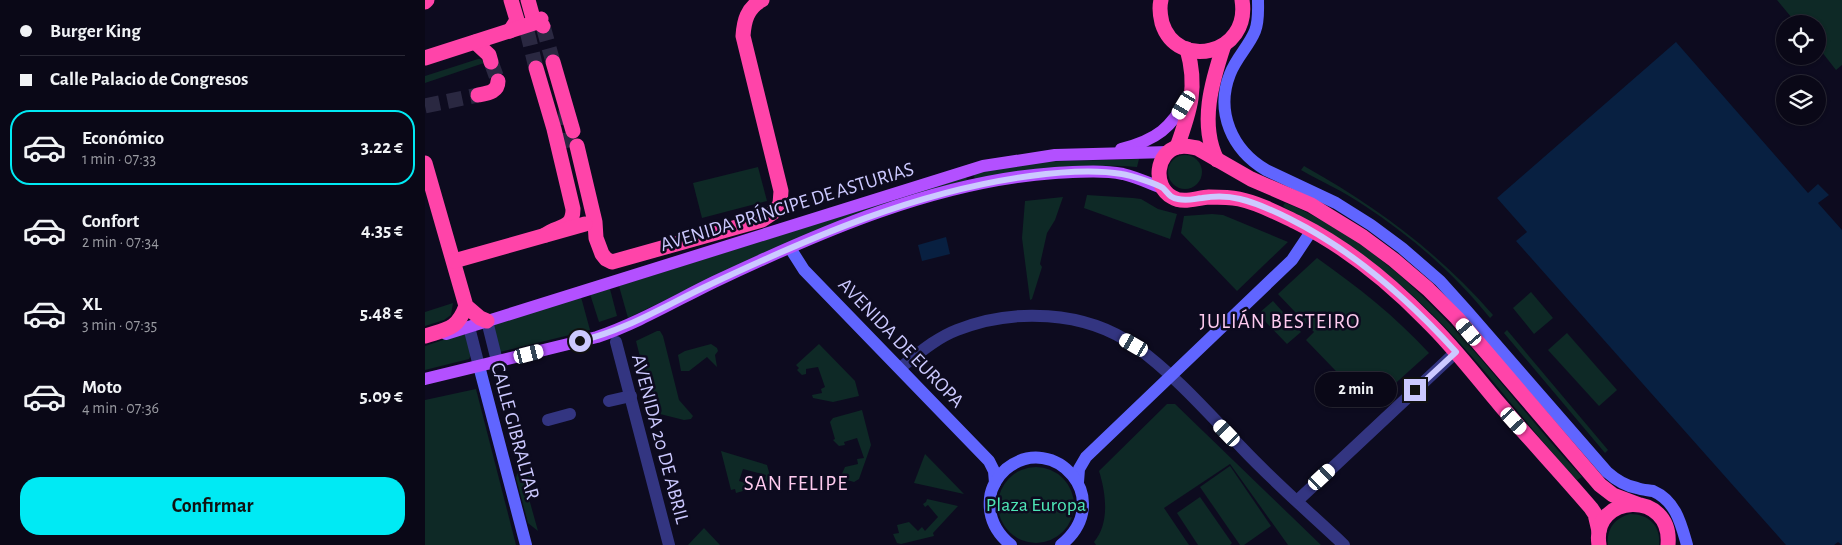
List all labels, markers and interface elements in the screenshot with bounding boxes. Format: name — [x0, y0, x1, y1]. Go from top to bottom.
map controls — [1776, 15, 1826, 125]
button: locate — [1776, 15, 1826, 65]
text: Burger King — [50, 22, 141, 41]
text: Calle Palacio de Congresos — [50, 70, 248, 89]
button: layers — [1776, 75, 1826, 125]
car — [1169, 88, 1198, 122]
icon: car — [22, 125, 67, 170]
text: Económico — [82, 129, 164, 148]
text: 3.22 € — [361, 138, 403, 157]
text: 1 min · 07:33 — [82, 151, 156, 167]
street label: AVENIDA PRÍNCIPE DE ASTURIAS — [657, 158, 916, 255]
icon: car — [22, 208, 67, 253]
text: Confort — [82, 212, 139, 231]
text: 4.35 € — [361, 221, 403, 240]
text: 2 min · 07:34 — [82, 234, 159, 250]
street label: AVENIDA DE EUROPA — [834, 274, 968, 412]
icon: car — [22, 291, 67, 336]
text: XL — [82, 295, 102, 314]
text: 5.48 € — [360, 304, 403, 323]
district label: JULIÁN BESTEIRO — [1200, 309, 1360, 332]
car — [1453, 316, 1484, 348]
text: 3 min · 07:35 — [82, 317, 157, 333]
route start — [569, 330, 591, 352]
car — [1117, 331, 1150, 359]
car — [512, 343, 545, 365]
street label: AVENIDA 20 DE ABRIL — [628, 352, 692, 526]
street label: CALLE GIBRALTAR — [487, 360, 543, 502]
callout: 2 min — [1315, 372, 1397, 408]
icon: car — [22, 374, 67, 419]
text: Moto — [82, 378, 122, 397]
route end — [1404, 379, 1426, 401]
text: 2 min — [1338, 381, 1374, 397]
text: 5.09 € — [360, 387, 403, 406]
text: 4 min · 07:36 — [82, 400, 159, 416]
car — [1498, 405, 1529, 437]
car — [1211, 417, 1242, 449]
car — [1305, 461, 1338, 493]
district label: SAN FELIPE — [744, 473, 848, 494]
button: Confirmar — [20, 477, 405, 535]
park label: Plaza Europa — [986, 495, 1086, 515]

